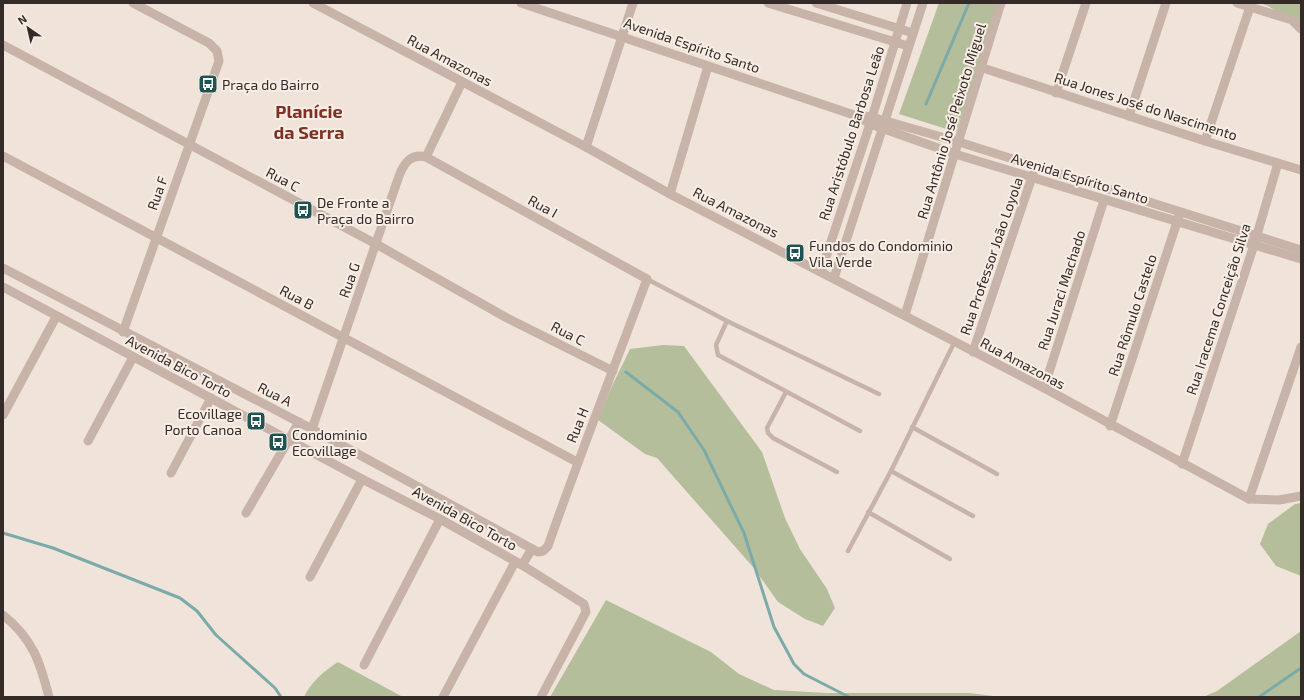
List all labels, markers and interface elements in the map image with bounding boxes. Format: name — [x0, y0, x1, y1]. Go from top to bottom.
north arrow — [8, 8, 48, 48]
text: N — [15, 12, 29, 27]
street label: Avenida Espírito Santo — [622, 14, 762, 76]
street label: Rua Antônio José Peixoto Miguel — [913, 20, 989, 221]
street label: Rua Amazonas — [405, 30, 495, 90]
street label: Rua Aristóbulo Barbosa Leão — [815, 43, 887, 222]
street label: Rua Jones José do Nascimento — [1052, 68, 1240, 144]
bus stop icon: Praça do Bairro — [197, 73, 219, 95]
place label: Praça do Bairro — [222, 76, 319, 94]
district label: Planície da Serra — [273, 100, 345, 143]
street label: Avenida Espírito Santo — [1009, 149, 1151, 207]
street label: Rua C — [263, 163, 303, 195]
street label: Rua F — [143, 173, 171, 212]
street label: Rua Professor João Loyola — [956, 175, 1026, 337]
street label: Rua Amazonas — [690, 183, 782, 241]
street label: Rua I — [525, 191, 561, 221]
place label: De Fronte a Praça do Bairro — [317, 194, 414, 228]
bus stop icon: De Fronte a Praça do Bairro — [292, 199, 314, 221]
street label: Rua Iracema Conceição Silva — [1182, 221, 1255, 397]
street label: Rua Juraci Machado — [1034, 228, 1088, 352]
place label: Fundos do Condominio Vila Verde — [809, 237, 953, 270]
bus stop icon: Fundos do Condominio Vila Verde — [784, 242, 806, 264]
street label: Rua Rômulo Castelo — [1104, 252, 1160, 378]
street label: Rua G — [335, 260, 363, 300]
street label: Rua B — [277, 281, 317, 313]
street label: Rua C — [548, 317, 588, 349]
street label: Avenida Bico Torto — [123, 331, 235, 401]
street label: Rua Amazonas — [978, 333, 1068, 393]
street label: Rua A — [255, 378, 295, 410]
place label: Ecovillage Porto Canoa — [164, 405, 242, 438]
street label: Rua H — [562, 405, 592, 445]
bus stop icon: Ecovillage Porto Canoa — [245, 410, 267, 432]
place label: Condominio Ecovillage — [292, 426, 367, 459]
bus stop icon: Condominio Ecovillage — [267, 431, 289, 453]
street label: Avenida Bico Torto — [410, 482, 520, 554]

